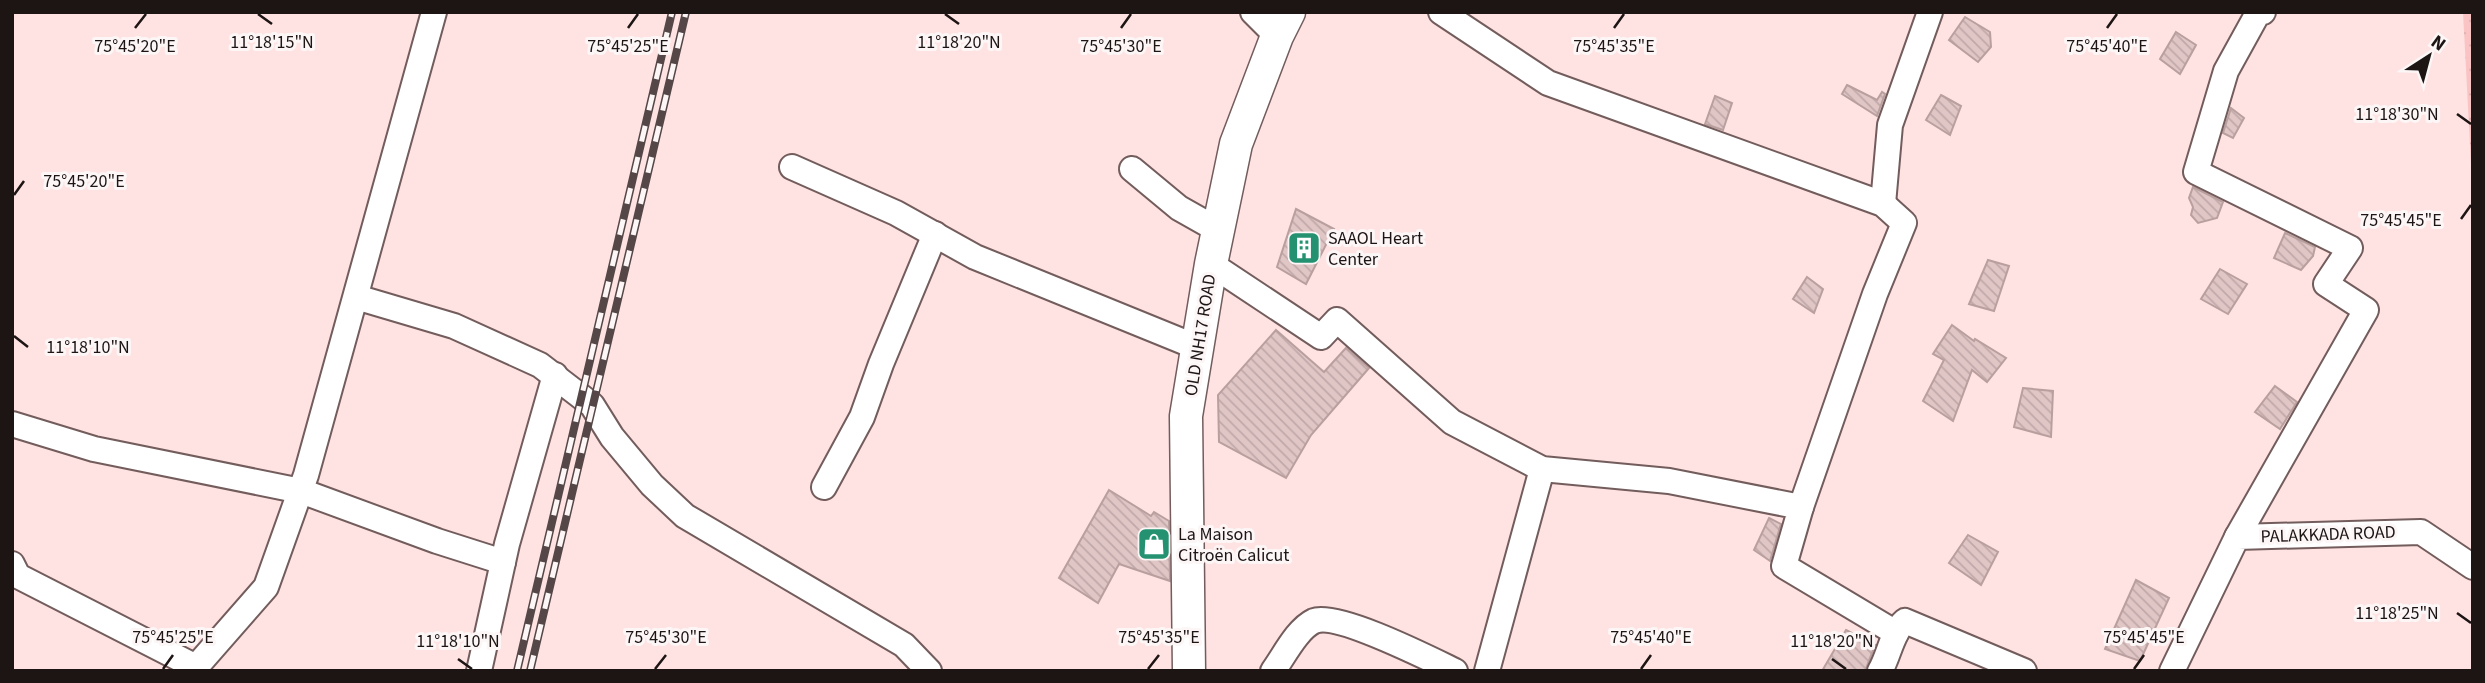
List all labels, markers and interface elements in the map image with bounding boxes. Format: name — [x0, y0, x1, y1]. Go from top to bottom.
north arrow — [2394, 21, 2464, 91]
text: N — [2425, 29, 2451, 58]
text: 11°18'15"N — [230, 30, 314, 55]
text: 11°18'20"N — [917, 30, 1001, 55]
text: 75°45'20"E — [94, 34, 176, 59]
text: 75°45'25"E — [587, 34, 669, 59]
text: 75°45'30"E — [1080, 34, 1162, 59]
text: 75°45'35"E — [1573, 34, 1655, 59]
text: 75°45'40"E — [2066, 34, 2148, 59]
text: 11°18'30"N — [2355, 102, 2439, 127]
text: 75°45'20"E — [43, 169, 125, 194]
text: 75°45'45"E — [2360, 208, 2442, 233]
place label: SAAOL Heart Center — [1328, 226, 1423, 272]
building icon: SAAOL Heart Center — [1285, 229, 1323, 267]
street label: OLD NH17 ROAD — [1179, 272, 1222, 398]
text: 11°18'10"N — [46, 335, 130, 360]
street label: PALAKKADA ROAD — [2260, 520, 2396, 549]
place label: La Maison Citroën Calicut — [1178, 522, 1289, 568]
shop icon: La Maison Citroën Calicut — [1135, 525, 1173, 563]
text: 11°18'25"N — [2355, 601, 2439, 626]
text: 75°45'25"E — [132, 625, 214, 650]
text: 75°45'30"E — [625, 625, 707, 650]
text: 75°45'35"E — [1118, 625, 1200, 650]
text: 75°45'40"E — [1610, 625, 1692, 650]
text: 75°45'45"E — [2103, 625, 2185, 650]
text: 11°18'10"N — [416, 629, 500, 654]
text: 11°18'20"N — [1790, 629, 1874, 654]

